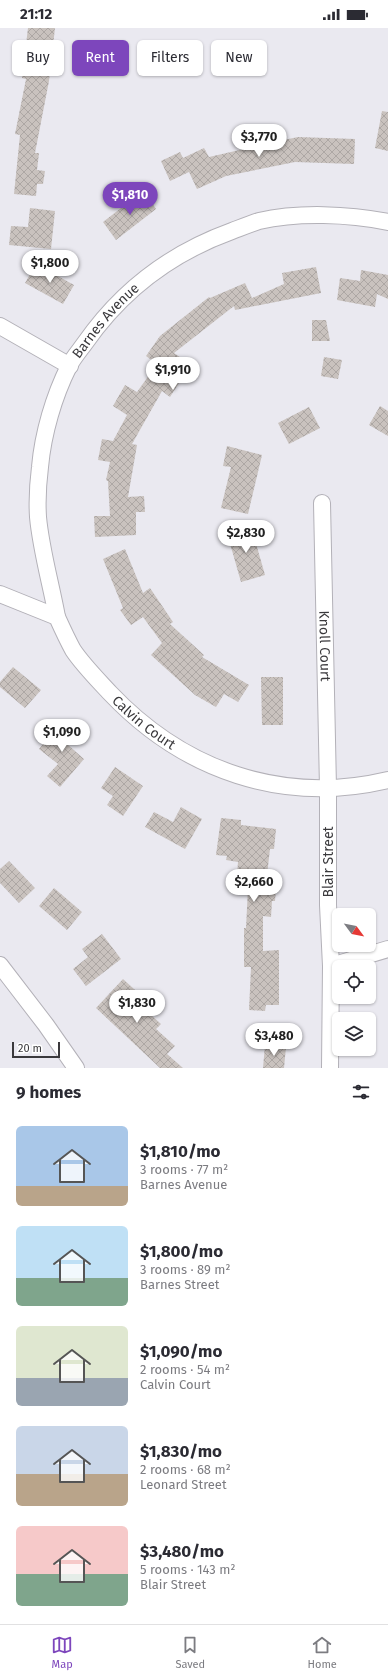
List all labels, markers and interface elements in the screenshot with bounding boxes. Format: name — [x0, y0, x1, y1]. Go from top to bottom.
text: 21:12 — [20, 5, 52, 23]
chip: Buy — [12, 40, 64, 76]
chip: Rent — [72, 40, 129, 76]
chip: Filters — [137, 40, 203, 76]
chip: New — [211, 40, 267, 76]
pin: $3,770 — [226, 124, 292, 158]
text: $3,770 — [241, 129, 277, 144]
pin: $1,810 — [97, 182, 163, 216]
text: $1,810 — [112, 187, 148, 202]
pin: $1,800 — [17, 250, 83, 284]
text: $1,800 — [31, 255, 69, 270]
street label: Barnes Avenue — [69, 280, 143, 362]
pin: $1,910 — [140, 357, 206, 391]
text: $1,910 — [155, 362, 191, 377]
pin: $2,830 — [213, 520, 279, 554]
text: $2,830 — [227, 525, 265, 540]
street label: Knoll Court — [315, 610, 334, 683]
street label: Calvin Court — [108, 692, 179, 754]
pin: $1,090 — [29, 719, 95, 753]
text: $1,090 — [43, 724, 81, 739]
street label: Blair Street — [320, 825, 337, 898]
pin: $2,660 — [221, 869, 287, 903]
text: $2,660 — [235, 874, 274, 889]
north arrow — [332, 908, 376, 952]
map controls — [332, 908, 376, 1056]
button: locate — [332, 960, 376, 1004]
pin: $1,830 — [104, 990, 170, 1024]
text: $1,830 — [118, 995, 156, 1010]
button: layers — [332, 1012, 376, 1056]
pin: $3,480 — [241, 1023, 307, 1057]
text: $3,480 — [254, 1028, 294, 1043]
scale bar — [12, 1040, 60, 1059]
text: 20 m — [18, 1042, 42, 1055]
icon: filters — [350, 1081, 372, 1103]
text: 9 homes — [16, 1082, 81, 1103]
text: $1,810/mo — [140, 1141, 221, 1162]
icon: home — [48, 1142, 96, 1190]
text: 3 rooms · 77 m² — [140, 1162, 228, 1177]
text: Barnes Avenue — [140, 1177, 227, 1192]
text: $1,800/mo — [140, 1241, 223, 1262]
icon: home — [48, 1242, 96, 1290]
text: 3 rooms · 89 m² — [140, 1262, 230, 1277]
text: Barnes Street — [140, 1277, 219, 1292]
text: $1,090/mo — [140, 1341, 222, 1362]
icon: home — [48, 1342, 96, 1390]
text: 2 rooms · 54 m² — [140, 1362, 230, 1377]
text: Calvin Court — [140, 1377, 211, 1392]
text: $1,830/mo — [140, 1441, 222, 1462]
icon: home — [48, 1442, 96, 1490]
text: 2 rooms · 68 m² — [140, 1462, 231, 1477]
text: Leonard Street — [140, 1477, 227, 1492]
text: $3,480/mo — [140, 1541, 224, 1562]
icon: home — [48, 1542, 96, 1590]
text: 5 rooms · 143 m² — [140, 1562, 236, 1577]
text: Blair Street — [140, 1577, 206, 1592]
tab: Map — [51, 1634, 73, 1671]
tab: Saved — [175, 1634, 205, 1671]
tab: Home — [308, 1634, 337, 1671]

